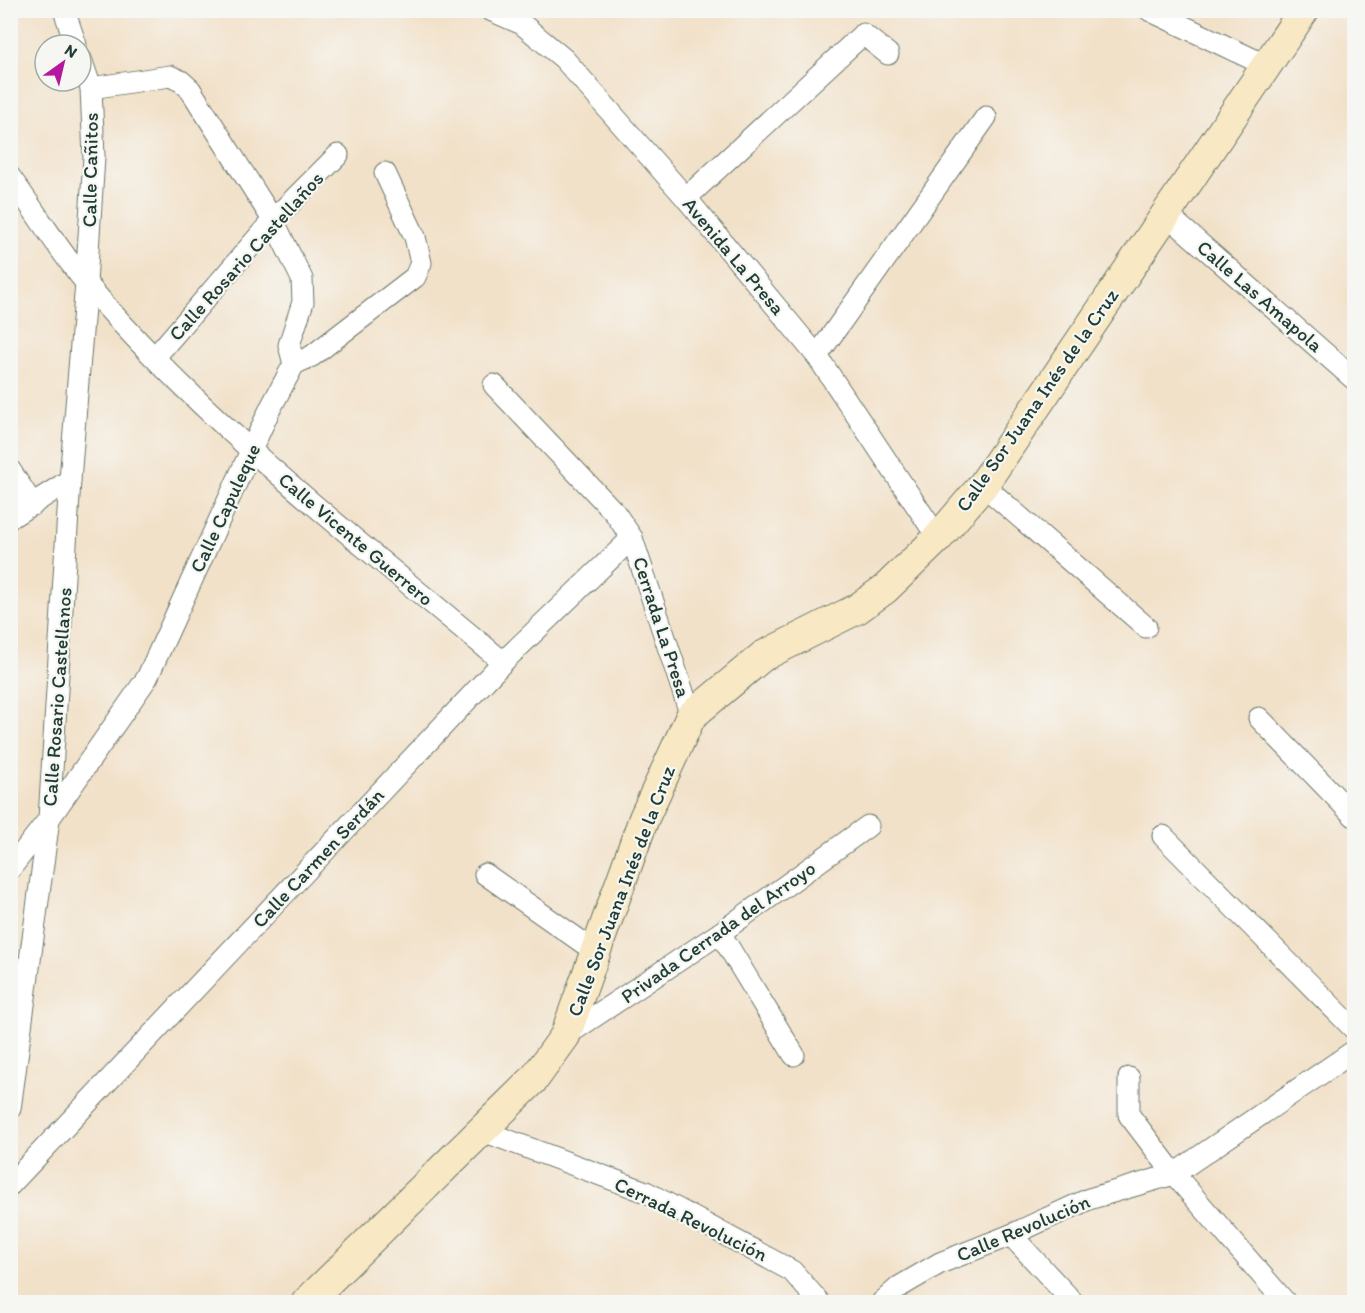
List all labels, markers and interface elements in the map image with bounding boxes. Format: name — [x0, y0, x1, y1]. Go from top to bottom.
north arrow — [33, 33, 93, 93]
text: N — [61, 40, 81, 62]
street label: Calle Cañitos — [77, 112, 103, 228]
street label: Calle Rosario Castellaños — [164, 166, 328, 346]
street label: Avenida La Presa — [678, 192, 791, 320]
street label: Calle Las Amapola — [1192, 235, 1328, 358]
street label: Calle Sor Juana Inés de la Cruz — [951, 283, 1124, 516]
street label: Calle Capuleque — [185, 440, 265, 576]
street label: Calle Vicente Guerrero — [274, 467, 438, 611]
street label: Cerrada La Presa — [628, 554, 696, 701]
street label: Calle Rosario Castellanos — [37, 586, 77, 807]
street label: Calle Sor Juana Inés de la Cruz — [562, 762, 680, 1020]
street label: Calle Carmen Serdán — [247, 783, 389, 933]
street label: Privada Cerrada del Arroyo — [616, 856, 820, 1008]
street label: Cerrada Revolución — [611, 1172, 771, 1266]
street label: Calle Revolución — [953, 1189, 1093, 1267]

